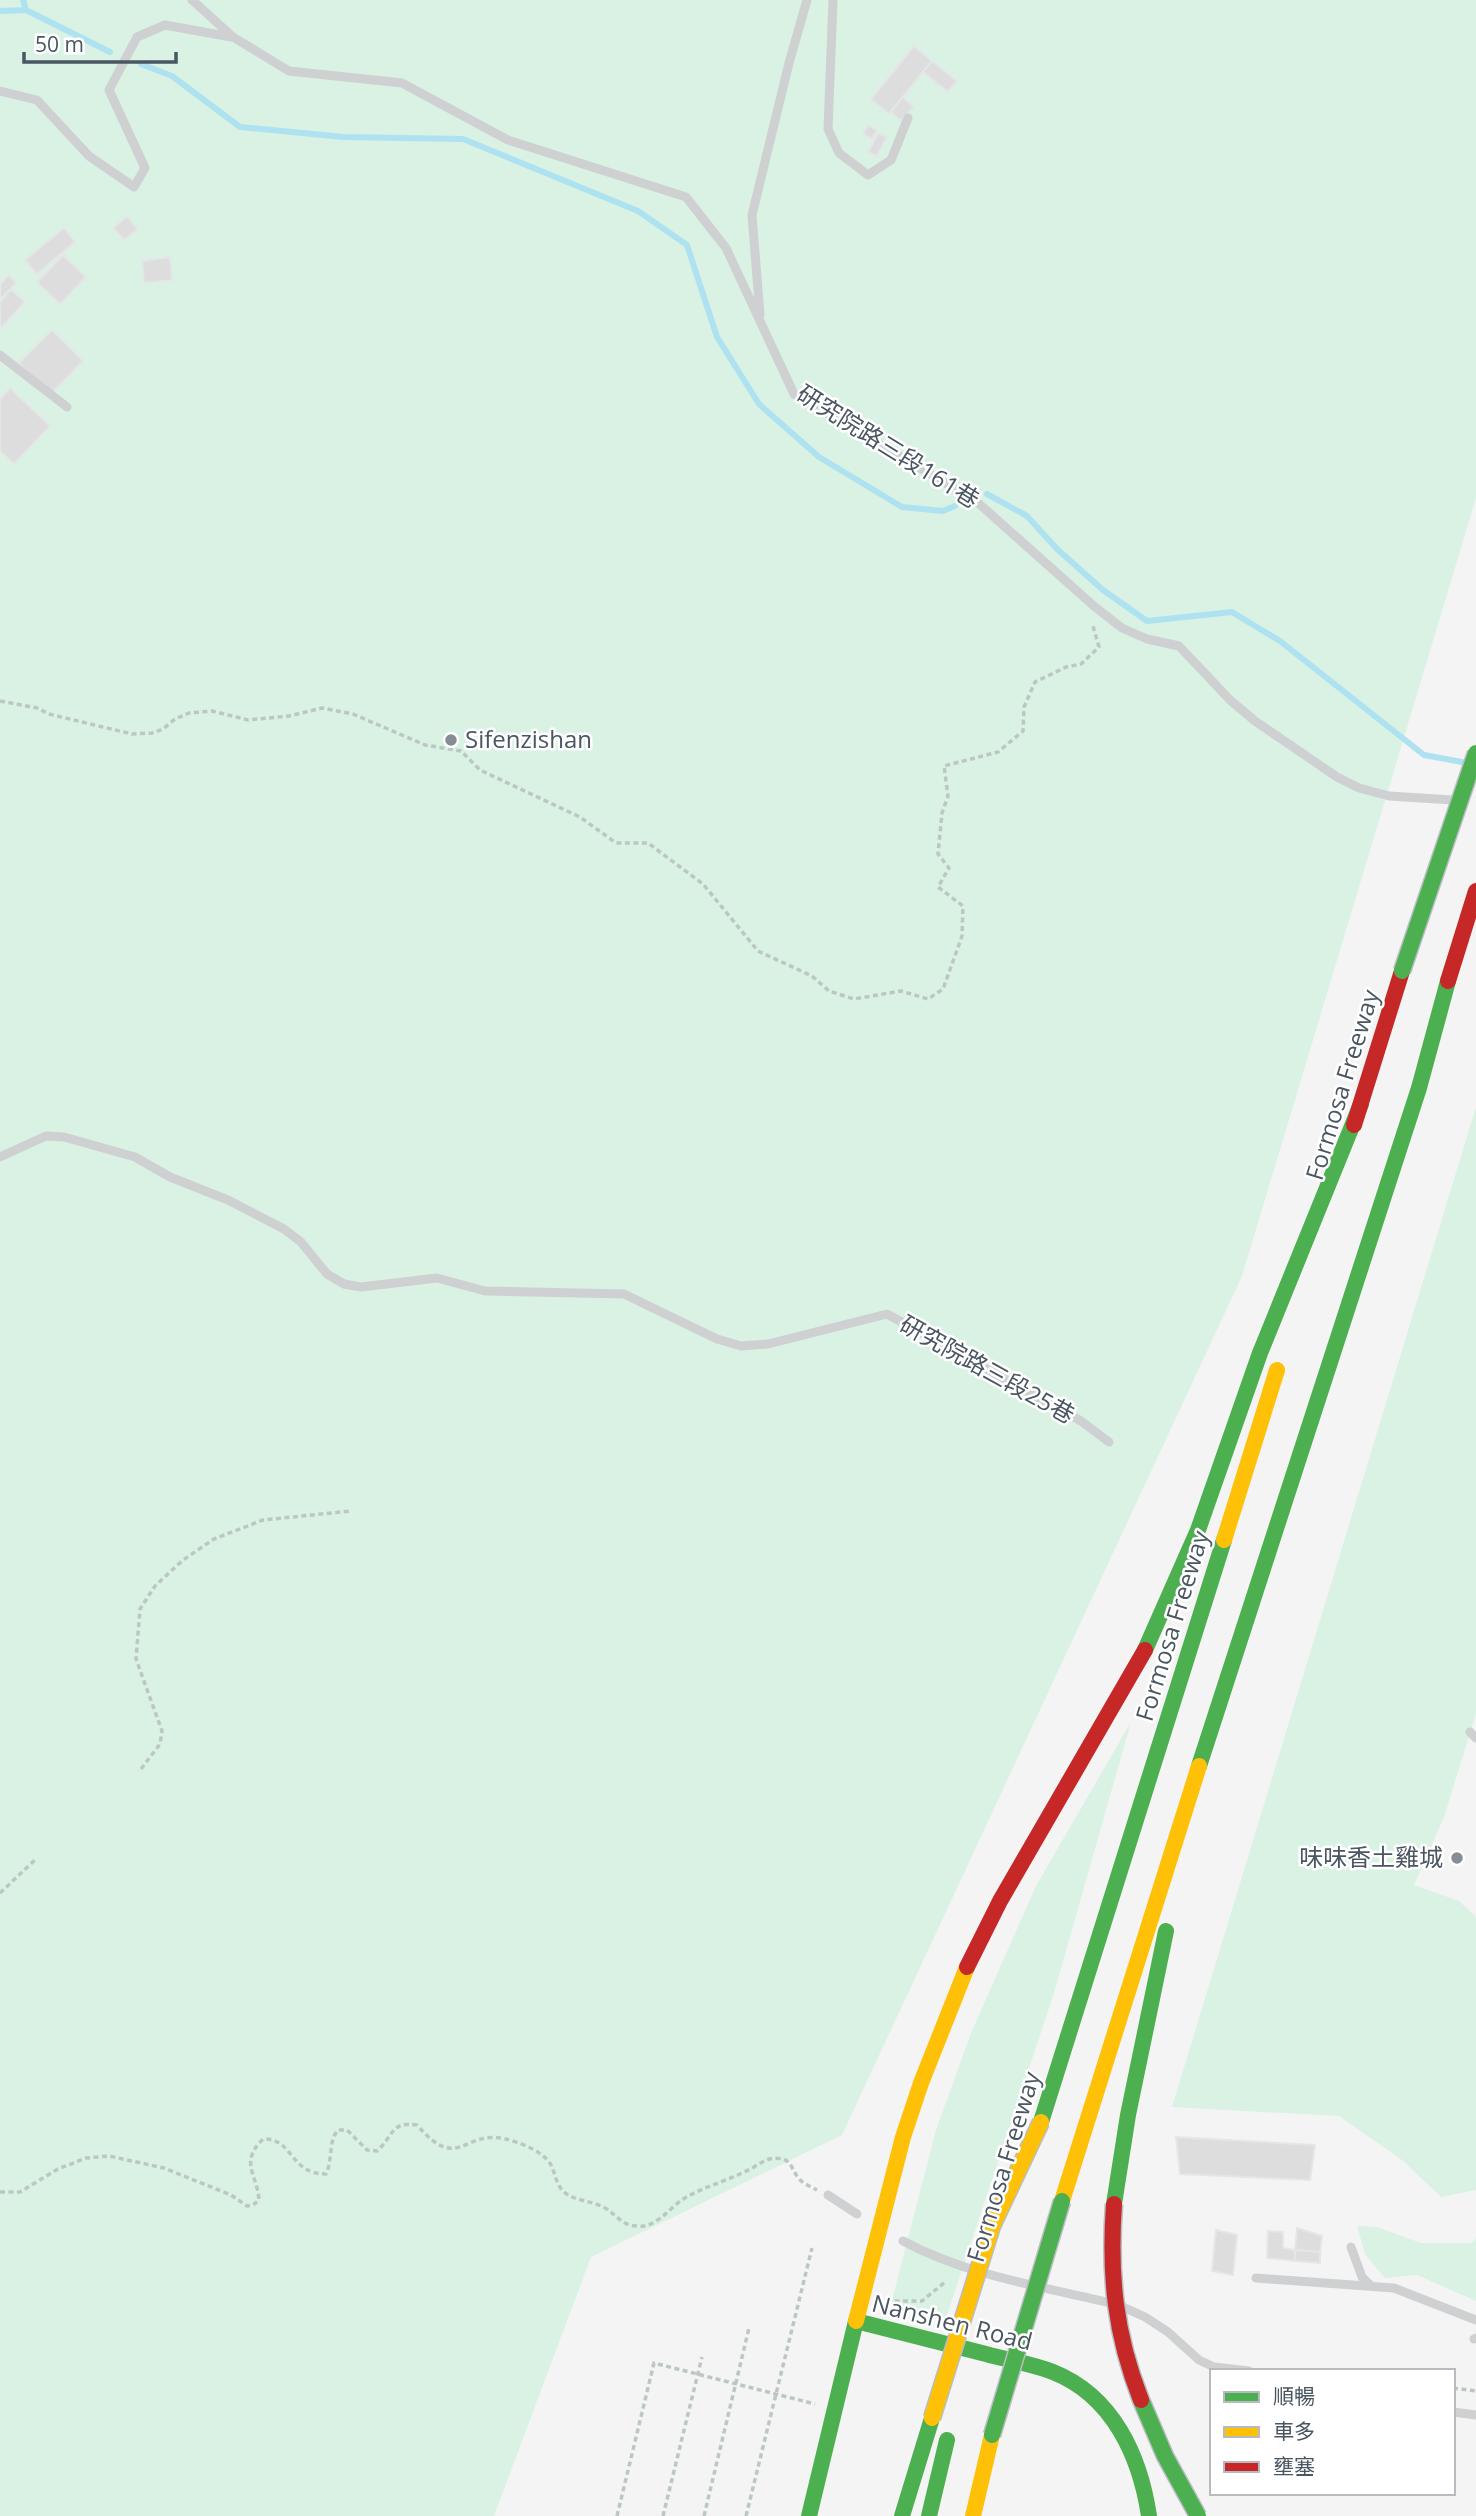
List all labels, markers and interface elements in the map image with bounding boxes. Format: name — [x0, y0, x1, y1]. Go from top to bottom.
scale bar — [24, 21, 177, 65]
text: 50 m — [35, 30, 84, 58]
street label: 研究院路三段161巷 — [791, 376, 986, 515]
place label: Sifenzishan — [465, 722, 592, 755]
marker: Sifenzishan — [443, 732, 459, 748]
street label: Formosa Freeway — [1297, 984, 1386, 1184]
street label: 研究院路三段25巷 — [894, 1307, 1081, 1430]
street label: Formosa Freeway — [1127, 1525, 1216, 1725]
place label: 味味香土雞城 — [1299, 1840, 1443, 1873]
marker: 味味香土雞城 — [1449, 1850, 1465, 1866]
street label: Formosa Freeway — [958, 2066, 1047, 2266]
street label: Nanshen Road — [869, 2286, 1036, 2357]
legend — [1210, 2369, 1455, 2495]
text: 順暢 — [1273, 2382, 1315, 2410]
text: 車多 — [1273, 2417, 1315, 2445]
text: 壅塞 — [1273, 2452, 1315, 2480]

